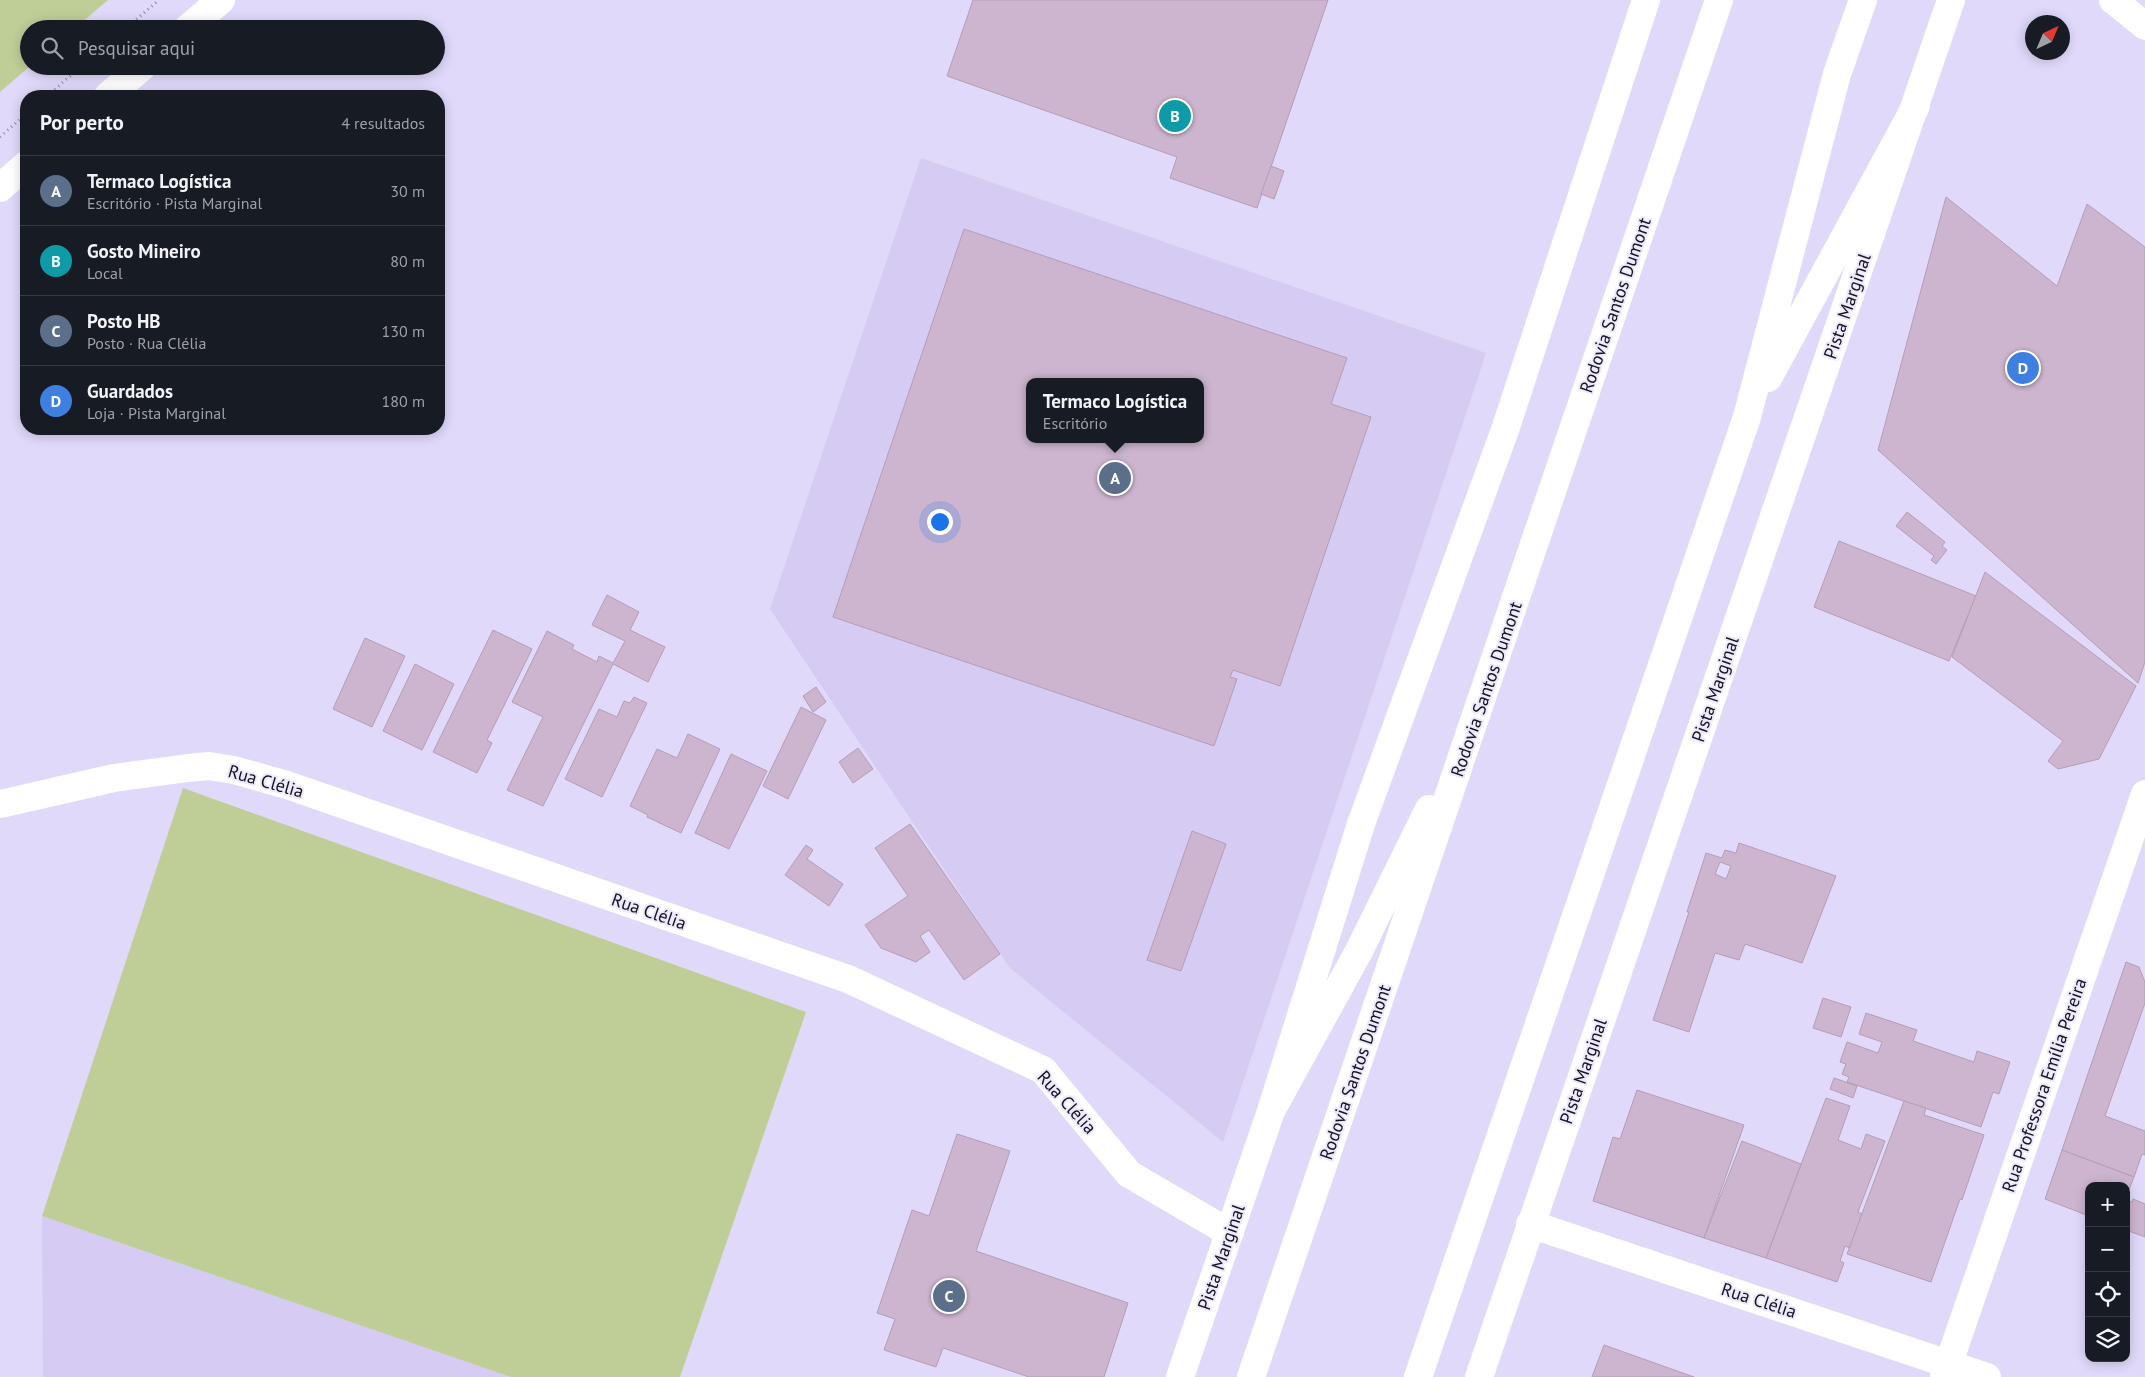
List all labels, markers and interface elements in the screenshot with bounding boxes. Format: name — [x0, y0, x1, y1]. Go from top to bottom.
north arrow — [2025, 15, 2070, 60]
search box — [20, 20, 445, 75]
icon: search — [38, 34, 66, 62]
text: Pesquisar aqui — [78, 36, 195, 60]
pin: B — [1159, 97, 1191, 135]
text: Por perto — [40, 109, 124, 136]
text: 4 resultados — [341, 113, 425, 133]
text: Termaco Logística — [87, 169, 231, 193]
text: A — [51, 181, 61, 201]
text: 30 m — [390, 181, 425, 201]
text: Escritório · Pista Marginal — [87, 193, 262, 213]
street label: Rodovia Santos Dumont — [1574, 214, 1656, 396]
text: Gosto Mineiro — [87, 239, 201, 263]
street label: Pista Marginal — [1818, 250, 1876, 362]
text: B — [51, 251, 61, 271]
text: 80 m — [390, 251, 425, 271]
text: Local — [87, 263, 123, 283]
text: Posto HB — [87, 309, 161, 333]
text: C — [52, 321, 60, 341]
text: 130 m — [382, 321, 425, 341]
text: Posto · Rua Clélia — [87, 333, 206, 353]
pin: D — [2007, 349, 2039, 387]
popup — [1026, 378, 1204, 443]
text: Guardados — [87, 379, 173, 403]
text: Termaco Logística — [1043, 389, 1187, 413]
text: D — [51, 391, 61, 411]
text: 180 m — [382, 391, 425, 411]
text: Loja · Pista Marginal — [87, 403, 226, 423]
text: Escritório — [1043, 413, 1107, 433]
pin: A — [1099, 459, 1131, 497]
your location — [927, 509, 953, 535]
street label: Rodovia Santos Dumont — [1445, 598, 1527, 780]
street label: Pista Marginal — [1686, 633, 1744, 745]
street label: Rua Clélia — [226, 759, 306, 803]
street label: Rua Clélia — [609, 887, 689, 935]
street label: Rua Professora Emília Pereira — [1997, 975, 2091, 1195]
street label: Rodovia Santos Dumont — [1314, 981, 1396, 1163]
street label: Pista Marginal — [1554, 1015, 1612, 1127]
street label: Rua Clélia — [1032, 1065, 1102, 1139]
map controls — [2085, 1182, 2130, 1362]
button: + — [2085, 1182, 2130, 1227]
street label: Pista Marginal — [1192, 1201, 1250, 1313]
button: − — [2085, 1227, 2130, 1272]
button: locate — [2085, 1272, 2130, 1317]
pin: C — [933, 1277, 965, 1315]
street label: Rua Clélia — [1719, 1277, 1799, 1323]
button: layers — [2085, 1317, 2130, 1362]

